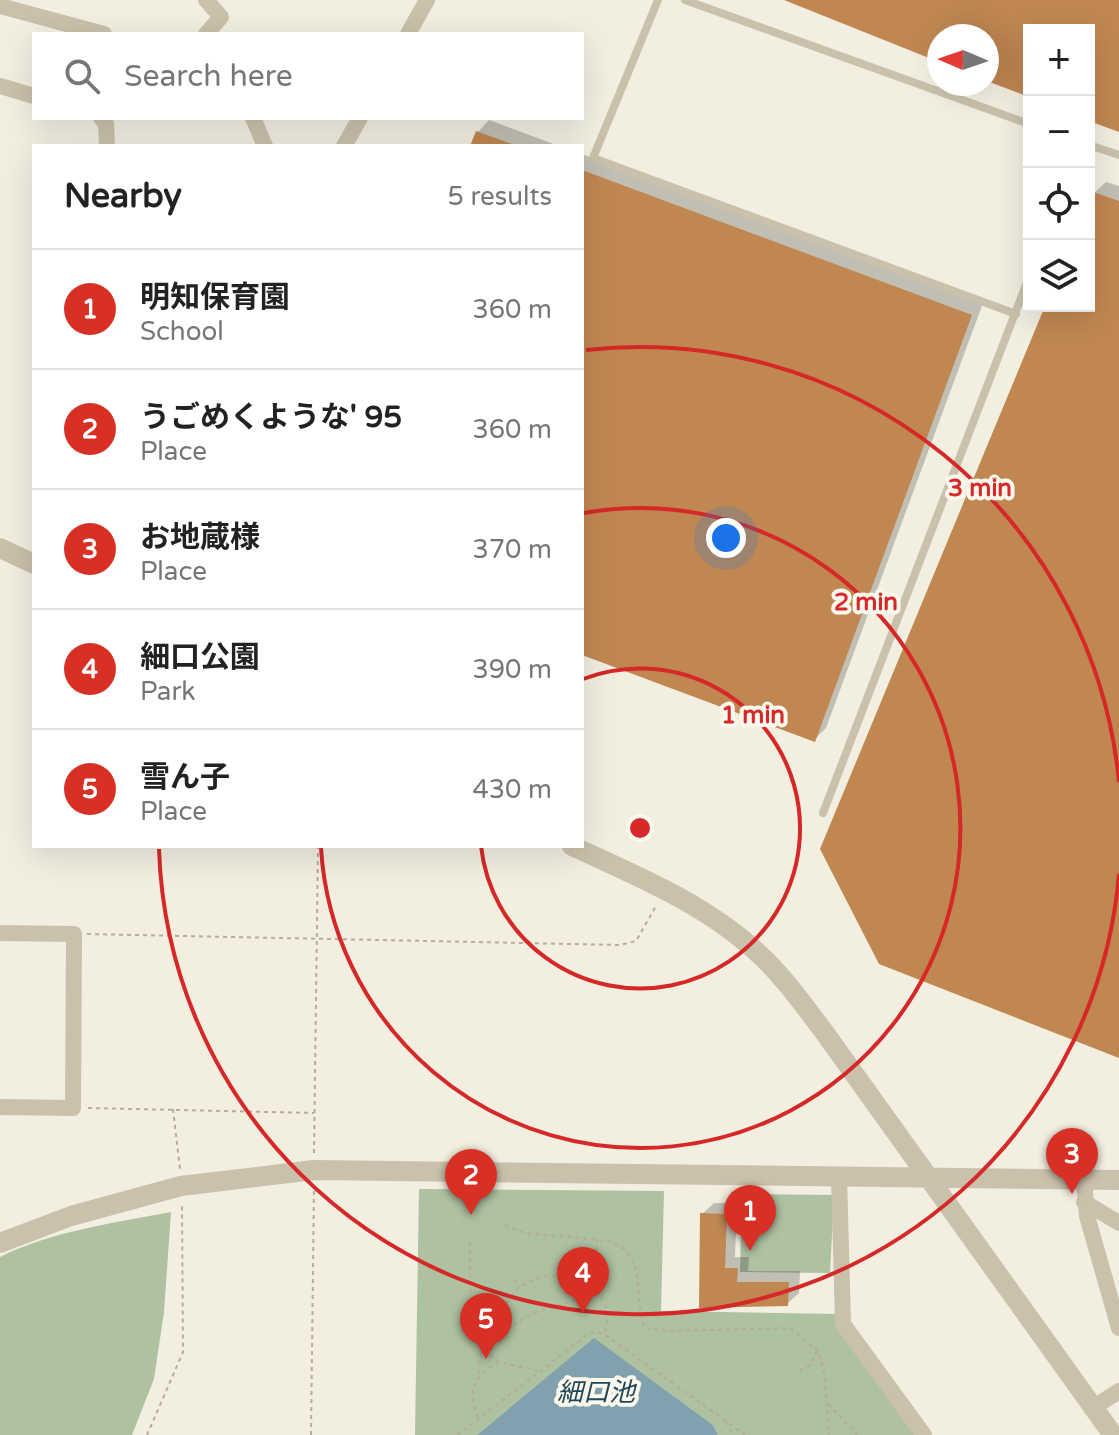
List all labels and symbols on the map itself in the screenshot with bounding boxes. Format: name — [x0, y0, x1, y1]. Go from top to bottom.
north arrow — [927, 24, 999, 96]
text: 3 min — [948, 474, 1012, 503]
your location — [706, 518, 746, 558]
text: 2 min — [834, 588, 898, 617]
text: 1 min — [721, 701, 785, 730]
centre of rings — [626, 814, 654, 842]
pin: 3 — [1046, 1128, 1098, 1194]
pin: 2 — [445, 1149, 497, 1215]
pin: 1 — [724, 1185, 776, 1251]
pin: 4 — [557, 1247, 609, 1313]
pin: 5 — [460, 1293, 512, 1359]
water label: 細口池 — [557, 1377, 638, 1408]

